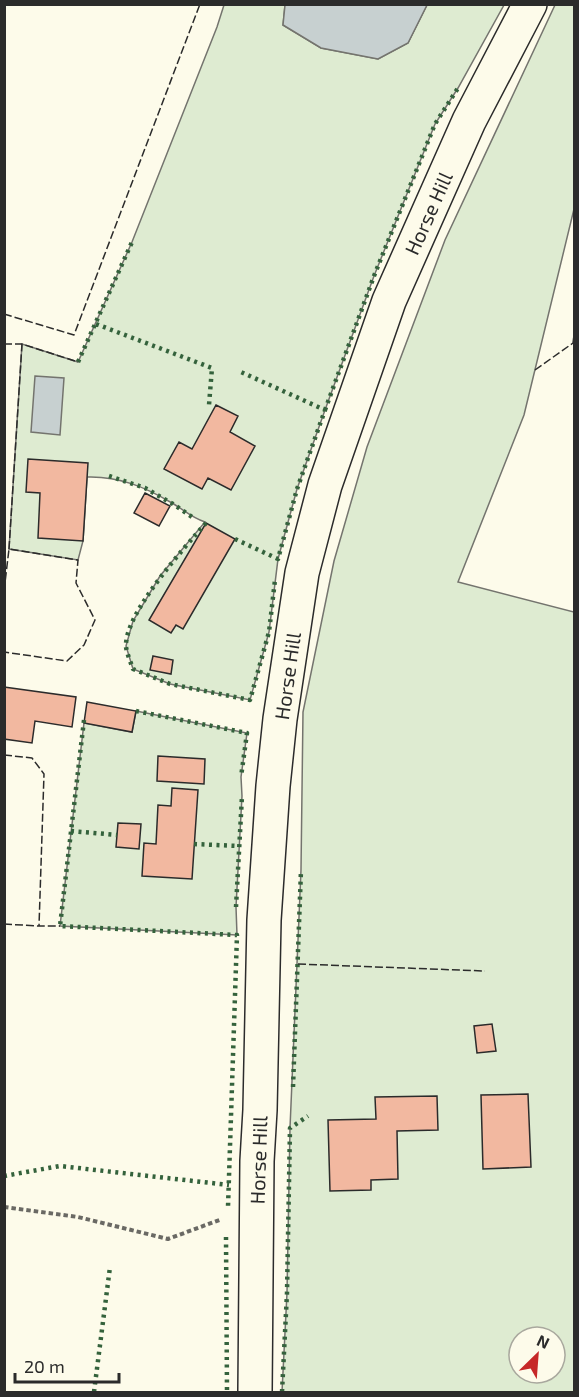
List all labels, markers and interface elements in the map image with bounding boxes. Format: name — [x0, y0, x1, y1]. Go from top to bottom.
street label: Horse Hill — [399, 168, 457, 258]
street label: Horse Hill — [269, 631, 305, 721]
street label: Horse Hill — [244, 1115, 272, 1205]
north arrow — [507, 1325, 567, 1385]
text: N — [534, 1330, 553, 1352]
scale bar — [15, 1346, 118, 1384]
text: 20 m — [24, 1355, 65, 1377]

